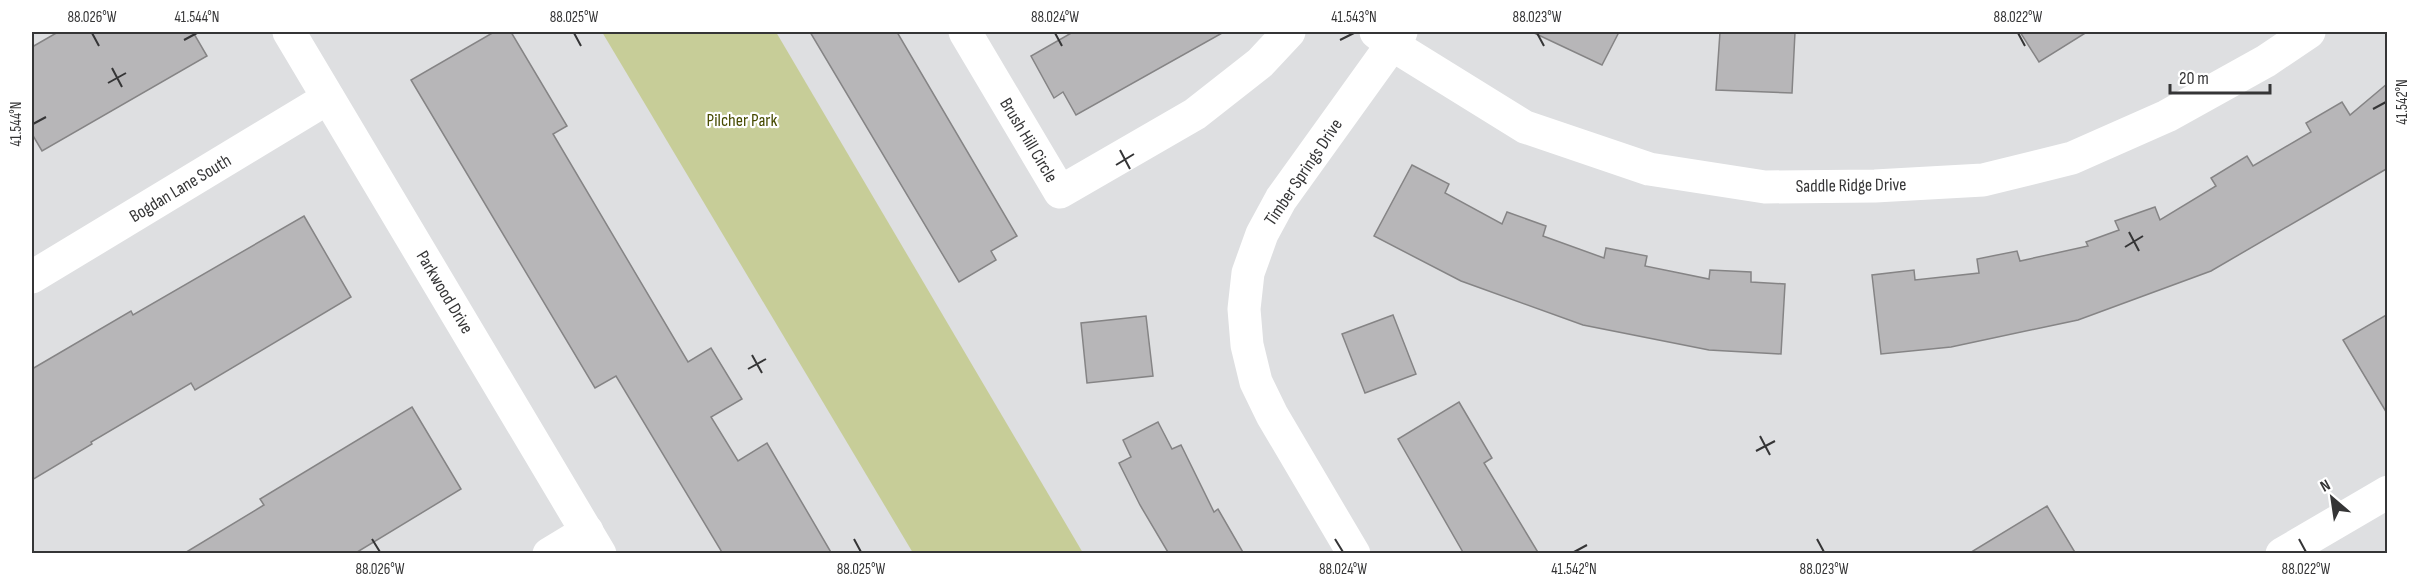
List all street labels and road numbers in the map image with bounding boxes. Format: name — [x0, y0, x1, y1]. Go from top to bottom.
street label: Brush Hill Circle — [995, 94, 1062, 186]
street label: Timber Springs Drive — [1260, 115, 1347, 230]
street label: Bogdan Lane South — [126, 150, 235, 227]
street label: Saddle Ridge Drive — [1795, 174, 1907, 197]
street label: Parkwood Drive — [412, 247, 478, 338]

